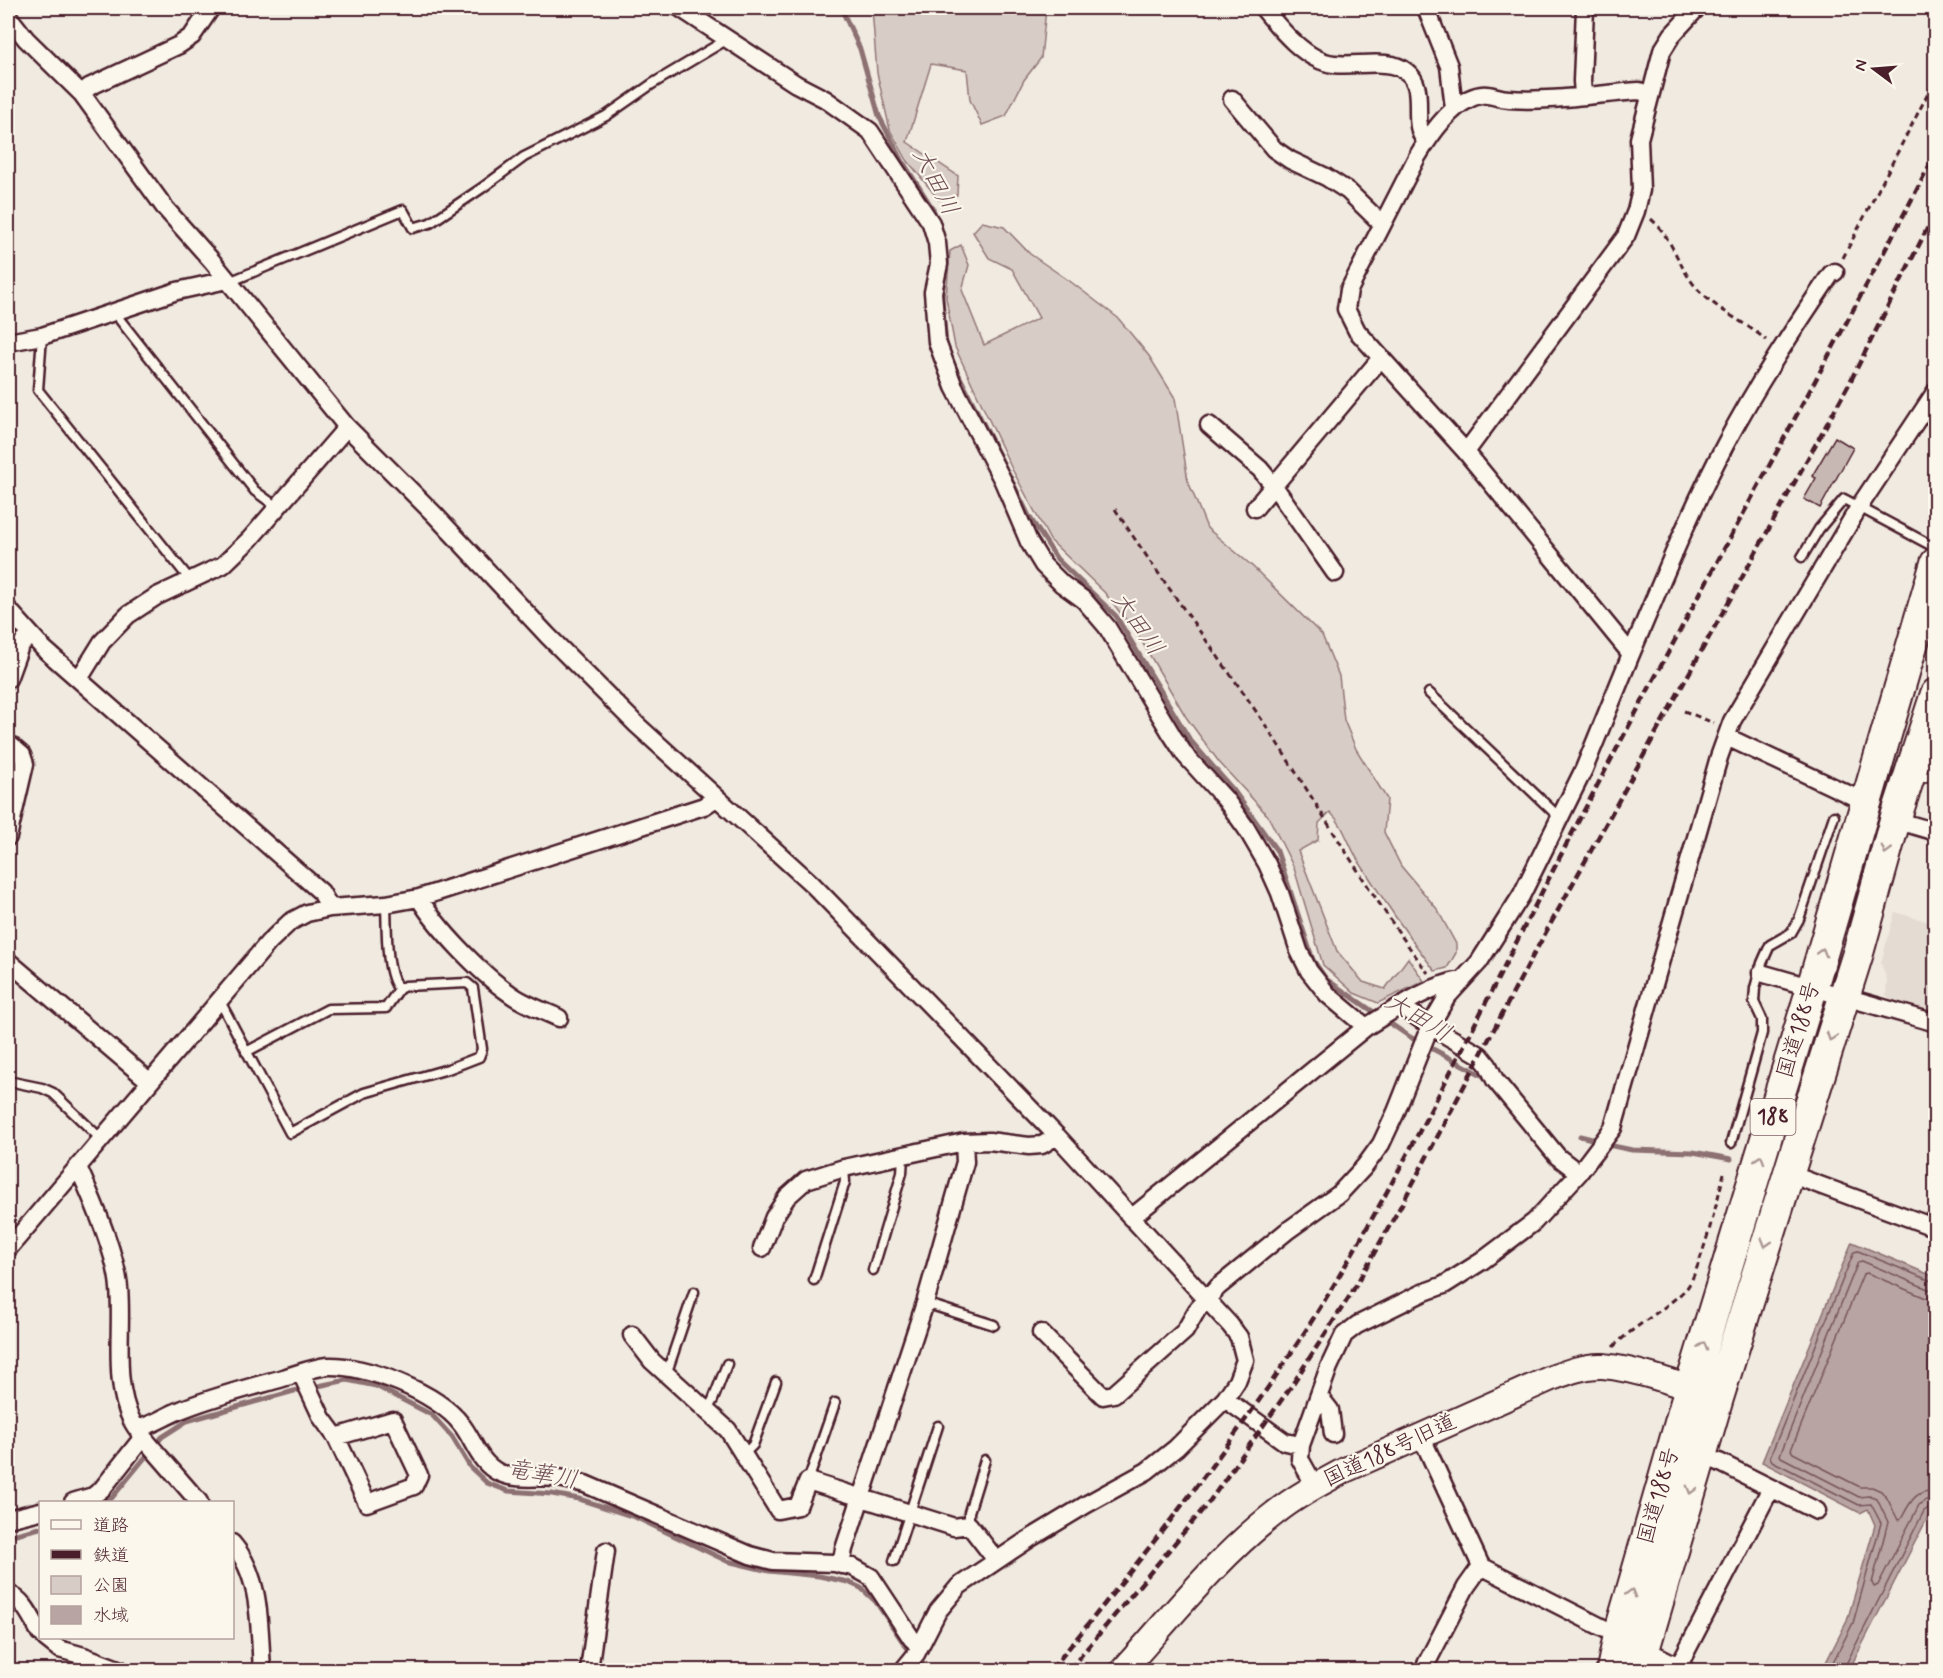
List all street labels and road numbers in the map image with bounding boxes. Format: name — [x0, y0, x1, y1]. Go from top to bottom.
street label: 国道188号 — [1771, 978, 1827, 1082]
road number: 188 — [1750, 1099, 1796, 1135]
street label: 国道188号旧道 — [1319, 1408, 1461, 1494]
street label: 国道188号 — [1632, 1444, 1686, 1548]

